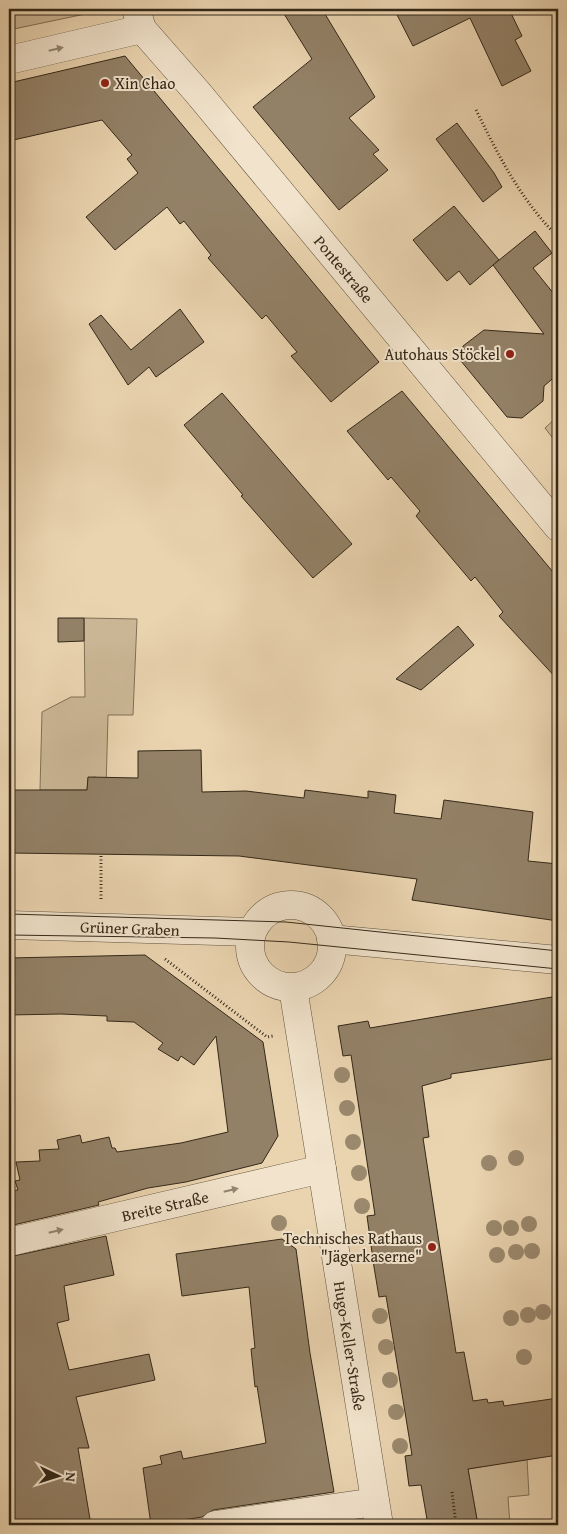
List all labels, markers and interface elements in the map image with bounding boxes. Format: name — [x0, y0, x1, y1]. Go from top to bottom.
one-way arrow — [49, 45, 64, 53]
place label: Xin Chao — [115, 71, 175, 95]
marker: Xin Chao — [99, 77, 111, 89]
street label: Pontestraße — [309, 230, 379, 308]
place label: Autohaus Stöckel — [384, 342, 501, 366]
marker: Autohaus Stöckel — [504, 348, 516, 360]
street label: Grüner Graben — [80, 914, 180, 942]
street label: Breite Straße — [119, 1184, 211, 1228]
one-way arrow — [224, 1186, 239, 1194]
place label: Technisches Rathaus "Jägerkaserne" — [283, 1226, 422, 1268]
one-way arrow — [49, 1227, 64, 1235]
marker: Technisches Rathaus "Jägerkaserne" — [426, 1241, 438, 1253]
street label: Hugo-Keller-Straße — [328, 1280, 372, 1412]
north arrow — [32, 1452, 82, 1502]
text: N — [61, 1472, 81, 1483]

